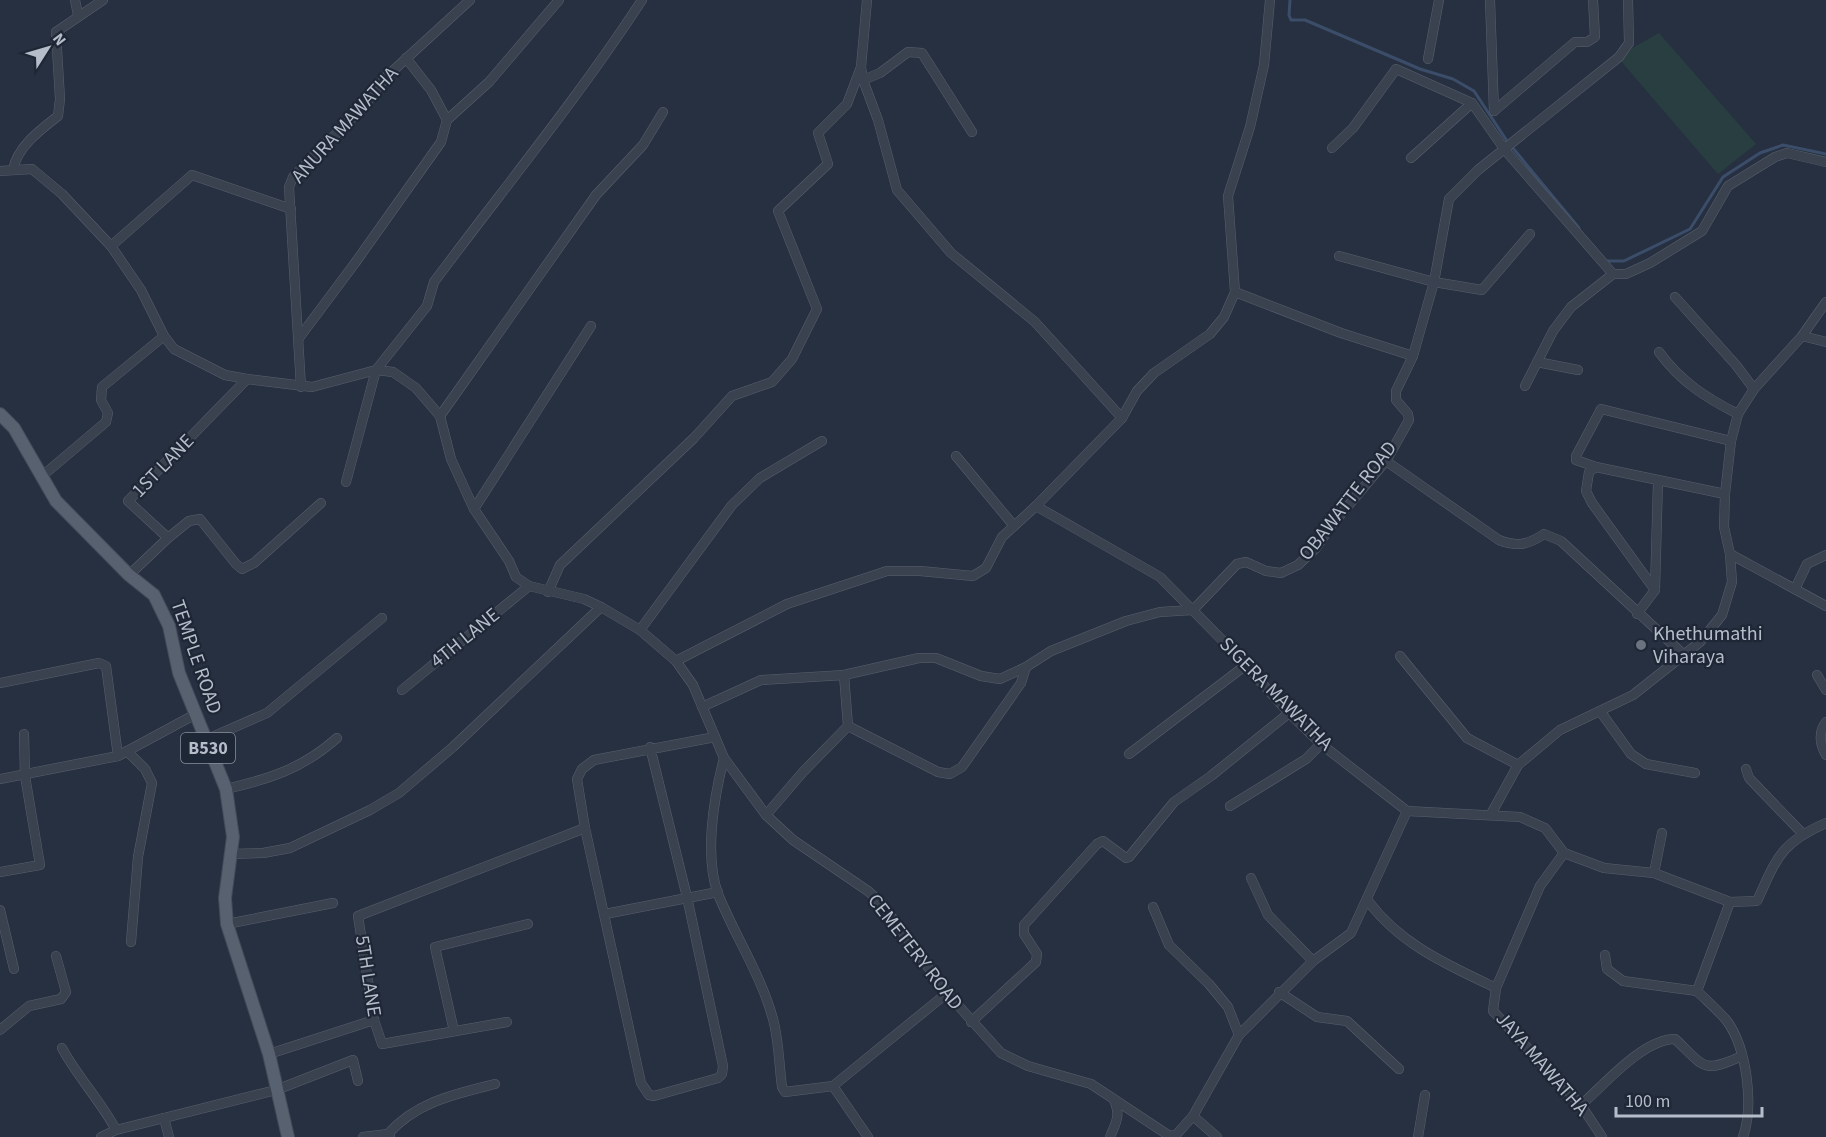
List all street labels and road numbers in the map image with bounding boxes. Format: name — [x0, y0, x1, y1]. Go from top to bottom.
street label: ANURA MAWATHA — [285, 60, 405, 189]
street label: 1ST LANE — [125, 428, 201, 504]
street label: OBAWATTE ROAD — [1292, 435, 1404, 567]
street label: TEMPLE ROAD — [163, 596, 229, 718]
street label: 4TH LANE — [424, 601, 506, 675]
street label: SIGERA MAWATHA — [1213, 631, 1339, 757]
road number: B530 — [181, 733, 235, 763]
street label: CEMETERY ROAD — [861, 888, 969, 1016]
street label: 5TH LANE — [348, 933, 388, 1019]
street label: JAYA MAWATHA — [1489, 1006, 1595, 1122]

